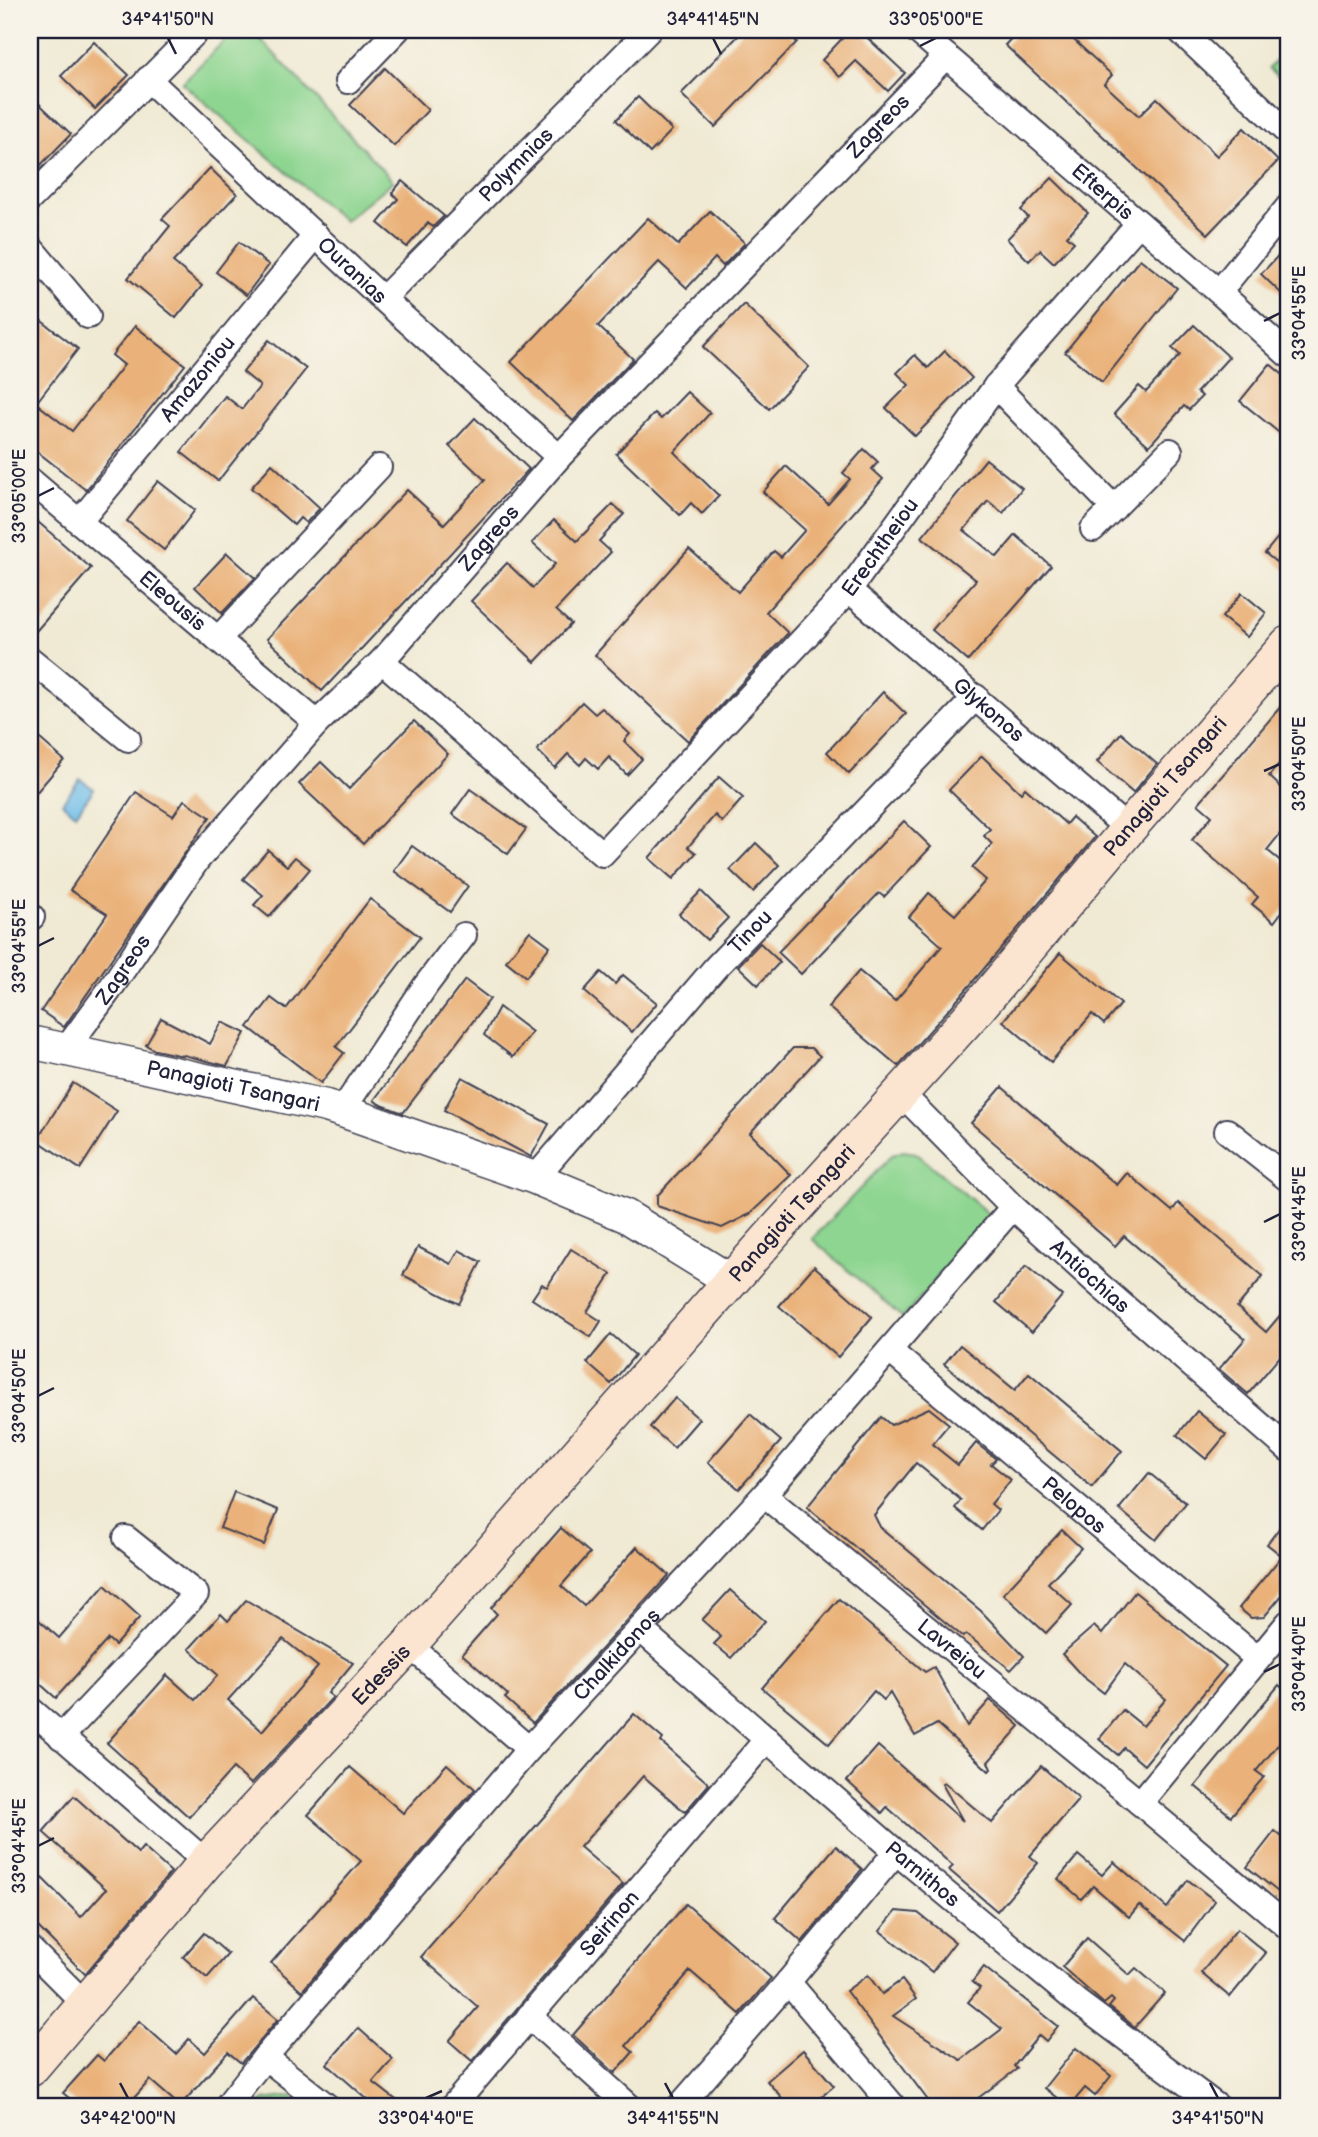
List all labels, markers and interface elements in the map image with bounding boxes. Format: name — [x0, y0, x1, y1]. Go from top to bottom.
text: 34°41'50"N — [122, 9, 214, 30]
text: 34°41'45"N — [666, 9, 760, 30]
text: 33°05'00"E — [889, 9, 984, 30]
street label: Zagreos — [841, 89, 915, 164]
street label: Polymnias — [474, 122, 558, 207]
street label: Efterpis — [1067, 158, 1139, 225]
street label: Ouranias — [313, 232, 392, 309]
text: 33°04'55"E — [1289, 265, 1310, 360]
street label: Amazoniou — [155, 331, 240, 427]
text: 33°05'00"E — [9, 448, 30, 543]
street label: Erechtheiou — [836, 493, 924, 601]
street label: Zagreos — [453, 500, 524, 577]
street label: Eleousis — [134, 565, 211, 636]
street label: Glykonos — [948, 672, 1030, 747]
street label: Panagioti Tsangari — [1098, 711, 1232, 861]
text: 33°04'50"E — [1289, 716, 1310, 812]
text: 33°04'55"E — [9, 898, 30, 993]
street label: Tinou — [723, 904, 777, 959]
street label: Zagreos — [90, 930, 156, 1010]
street label: Panagioti Tsangari — [144, 1055, 322, 1117]
street label: Panagioti Tsangari — [724, 1139, 860, 1287]
text: 33°04'45"E — [1289, 1166, 1310, 1262]
street label: Antiochias — [1045, 1234, 1135, 1318]
text: 33°04'50"E — [9, 1348, 30, 1444]
street label: Pelopos — [1037, 1471, 1111, 1539]
street label: Chalkidonos — [568, 1603, 665, 1706]
street label: Lavreiou — [913, 1614, 991, 1684]
text: 33°04'40"E — [1289, 1616, 1310, 1712]
street label: Edessis — [347, 1639, 416, 1711]
text: 33°04'45"E — [9, 1798, 30, 1894]
street label: Parnithos — [880, 1836, 965, 1912]
street label: Seirinon — [574, 1885, 644, 1961]
text: 34°42'00"N — [80, 2108, 176, 2129]
text: 33°04'40"E — [378, 2108, 474, 2129]
text: 34°41'55"N — [627, 2108, 719, 2129]
text: 34°41'50"N — [1172, 2108, 1264, 2129]

